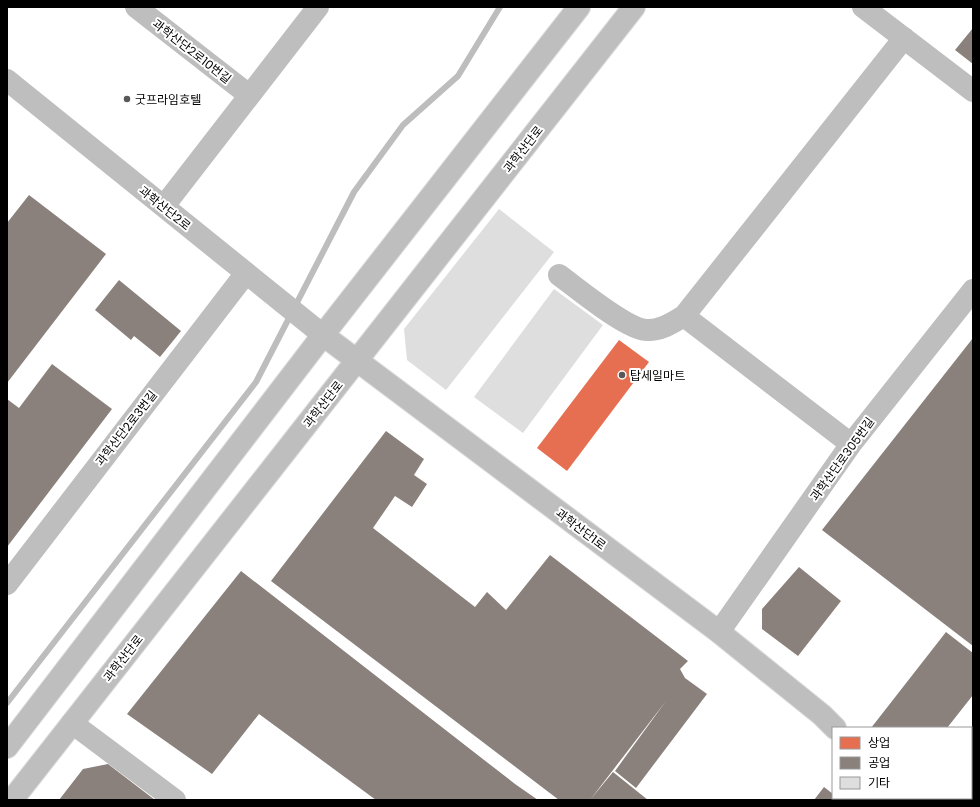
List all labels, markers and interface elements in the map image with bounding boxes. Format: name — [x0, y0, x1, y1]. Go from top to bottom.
street label: 과학산단2로10번길 — [149, 15, 235, 87]
place label: 굿프라임호텔 — [135, 91, 201, 108]
marker: 굿프라임호텔 — [122, 94, 132, 104]
street label: 과학산단로 — [499, 122, 547, 176]
street label: 과학산단2로 — [136, 182, 194, 234]
place label: 탑세일마트 — [630, 367, 685, 384]
marker: 탑세일마트 — [617, 370, 627, 380]
street label: 과학산단로 — [299, 377, 347, 431]
street label: 과학산단2로3번길 — [91, 387, 161, 469]
street label: 과학산단로305번길 — [806, 414, 878, 504]
street label: 과학산단1로 — [552, 504, 610, 554]
street label: 과학산단로 — [99, 631, 147, 685]
legend — [832, 727, 972, 799]
text: 상업 — [868, 734, 890, 751]
text: 공업 — [868, 754, 890, 771]
text: 기타 — [868, 774, 890, 791]

